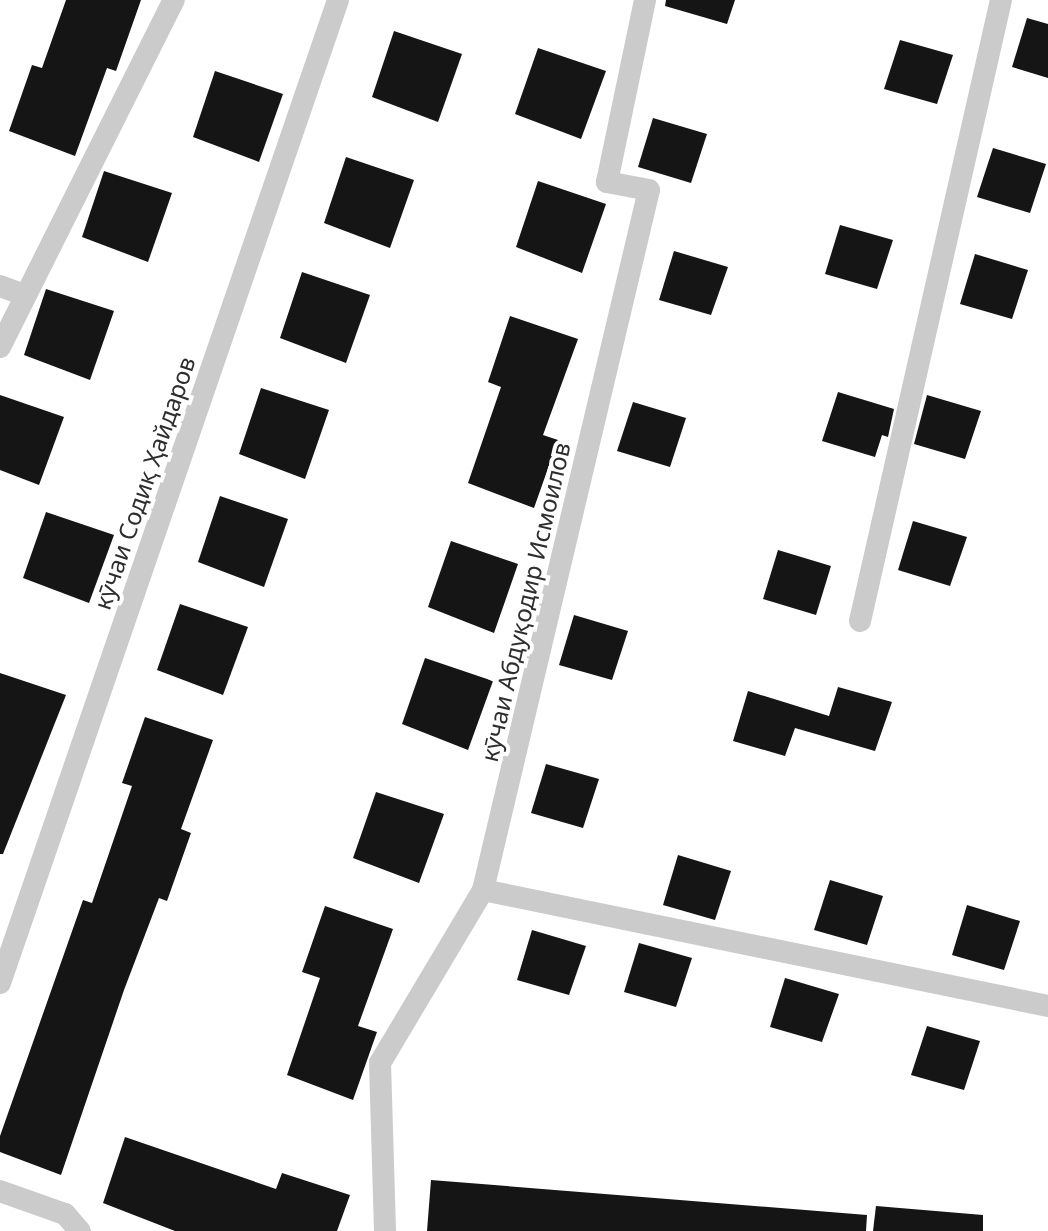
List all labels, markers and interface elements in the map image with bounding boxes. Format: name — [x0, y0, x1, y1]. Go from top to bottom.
street label: кӯчаи Содиқ Ҳайдаров — [87, 353, 201, 613]
street label: кӯчаи Абдуқодир Исмоилов — [474, 439, 576, 765]

